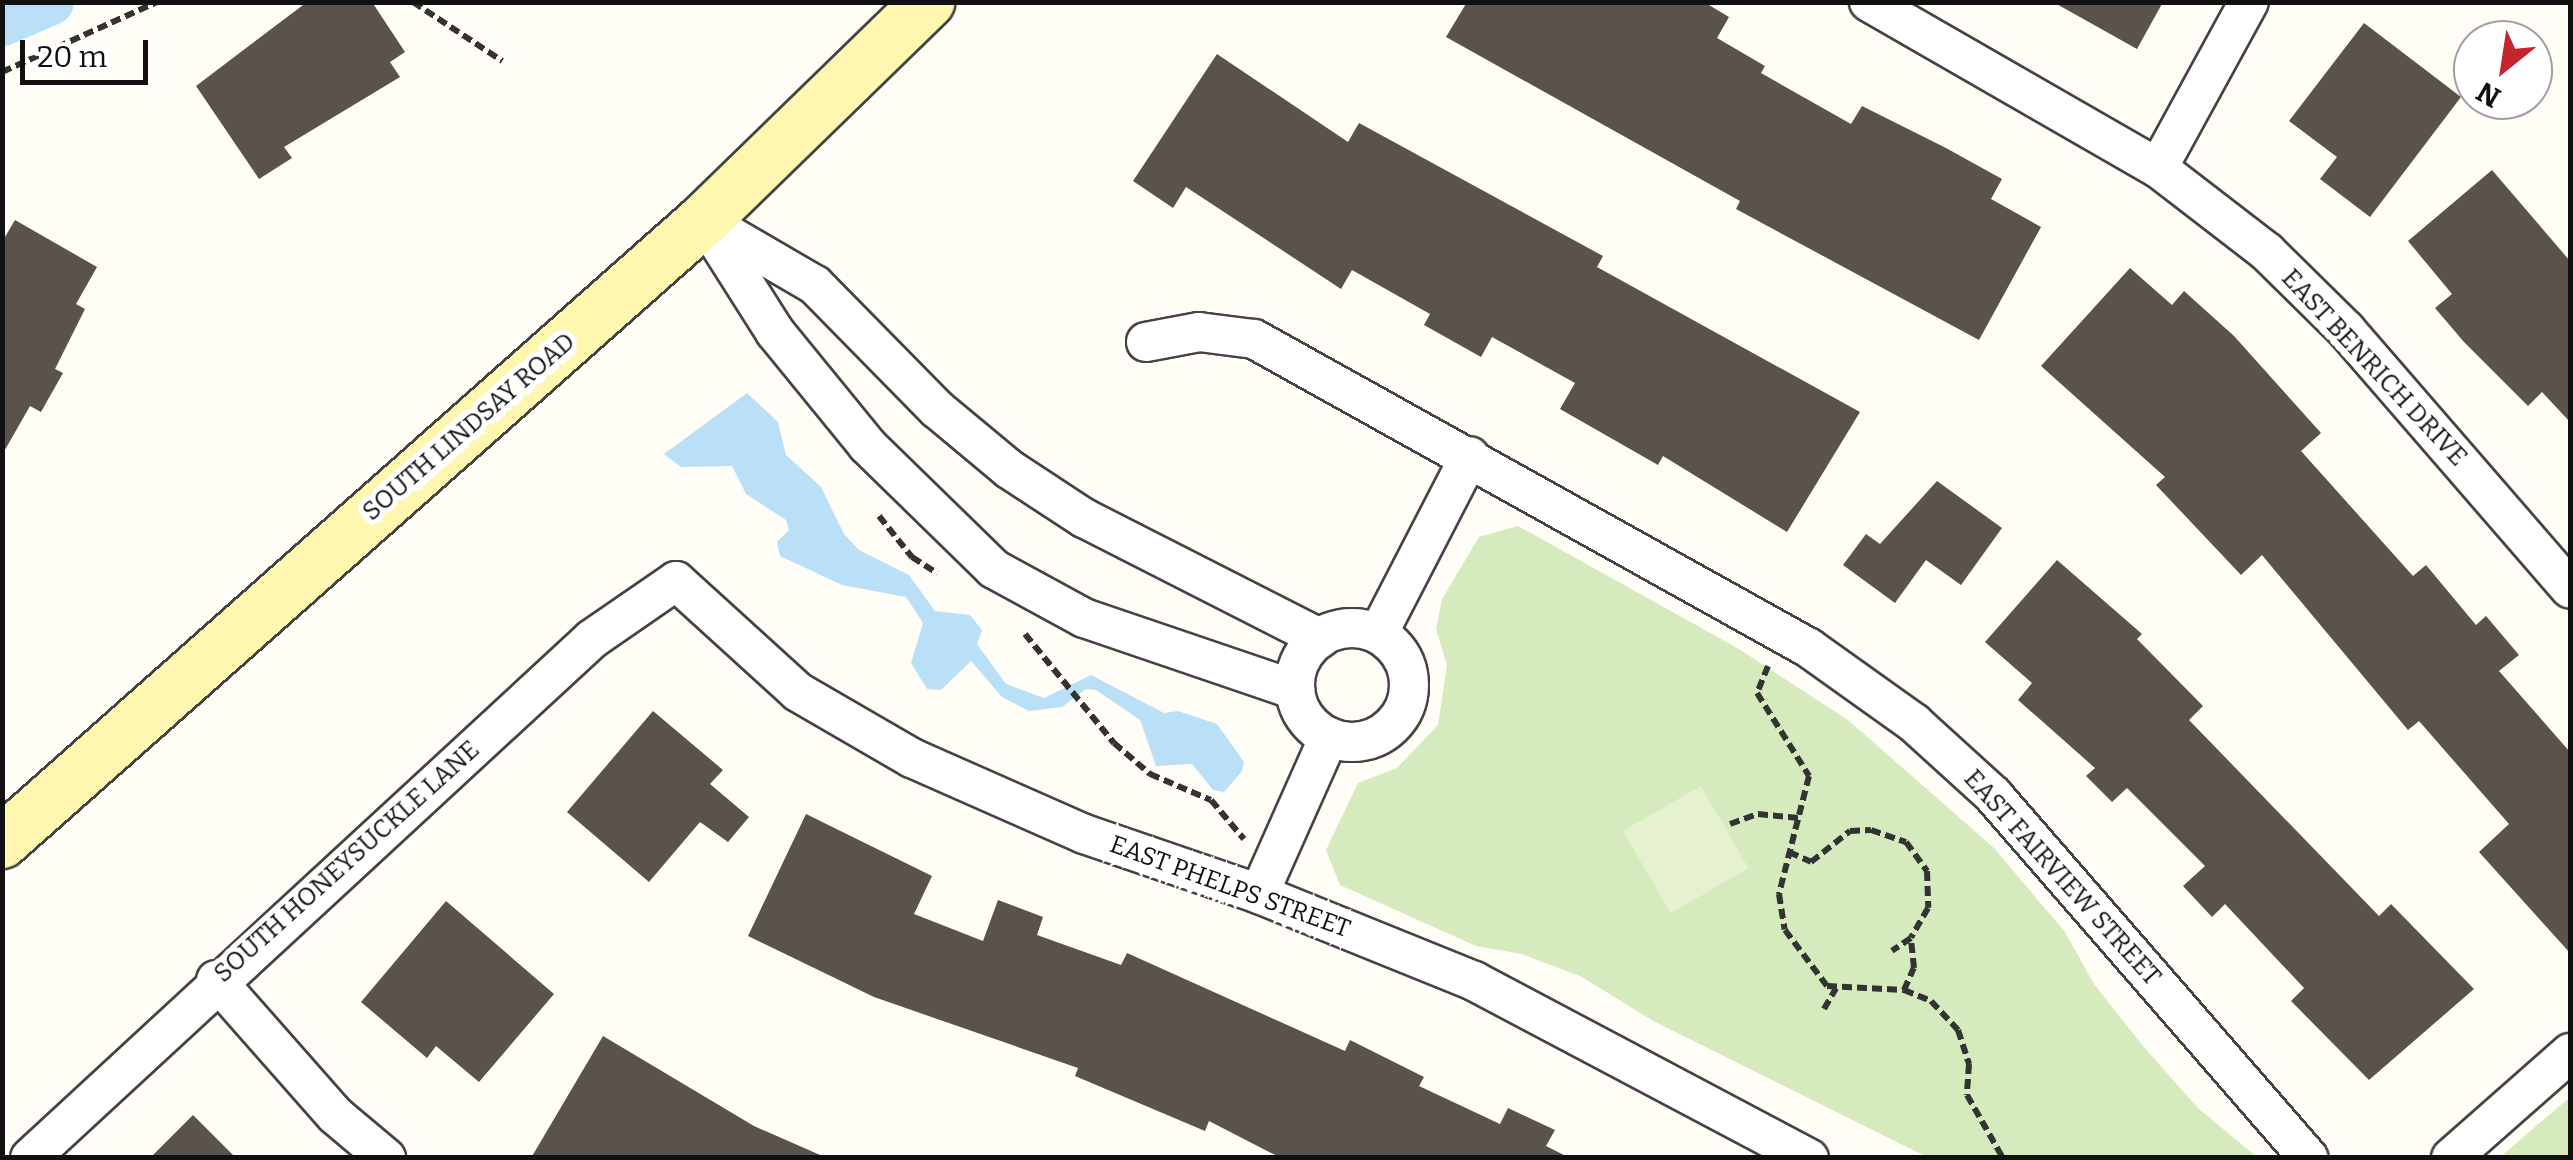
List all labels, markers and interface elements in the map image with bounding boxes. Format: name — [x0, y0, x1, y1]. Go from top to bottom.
scale bar — [25, 20, 152, 82]
north arrow — [2453, 20, 2553, 120]
text: 20 m — [37, 39, 107, 75]
text: N — [2471, 75, 2506, 114]
street label: EAST BENRICH DRIVE — [2275, 263, 2473, 473]
street label: SOUTH LINDSAY ROAD — [357, 327, 581, 527]
street label: SOUTH HONEYSUCKLE LANE — [208, 735, 486, 989]
street label: EAST FAIRVIEW STREET — [1957, 764, 2167, 992]
street label: EAST PHELPS STREET — [1106, 830, 1354, 944]

